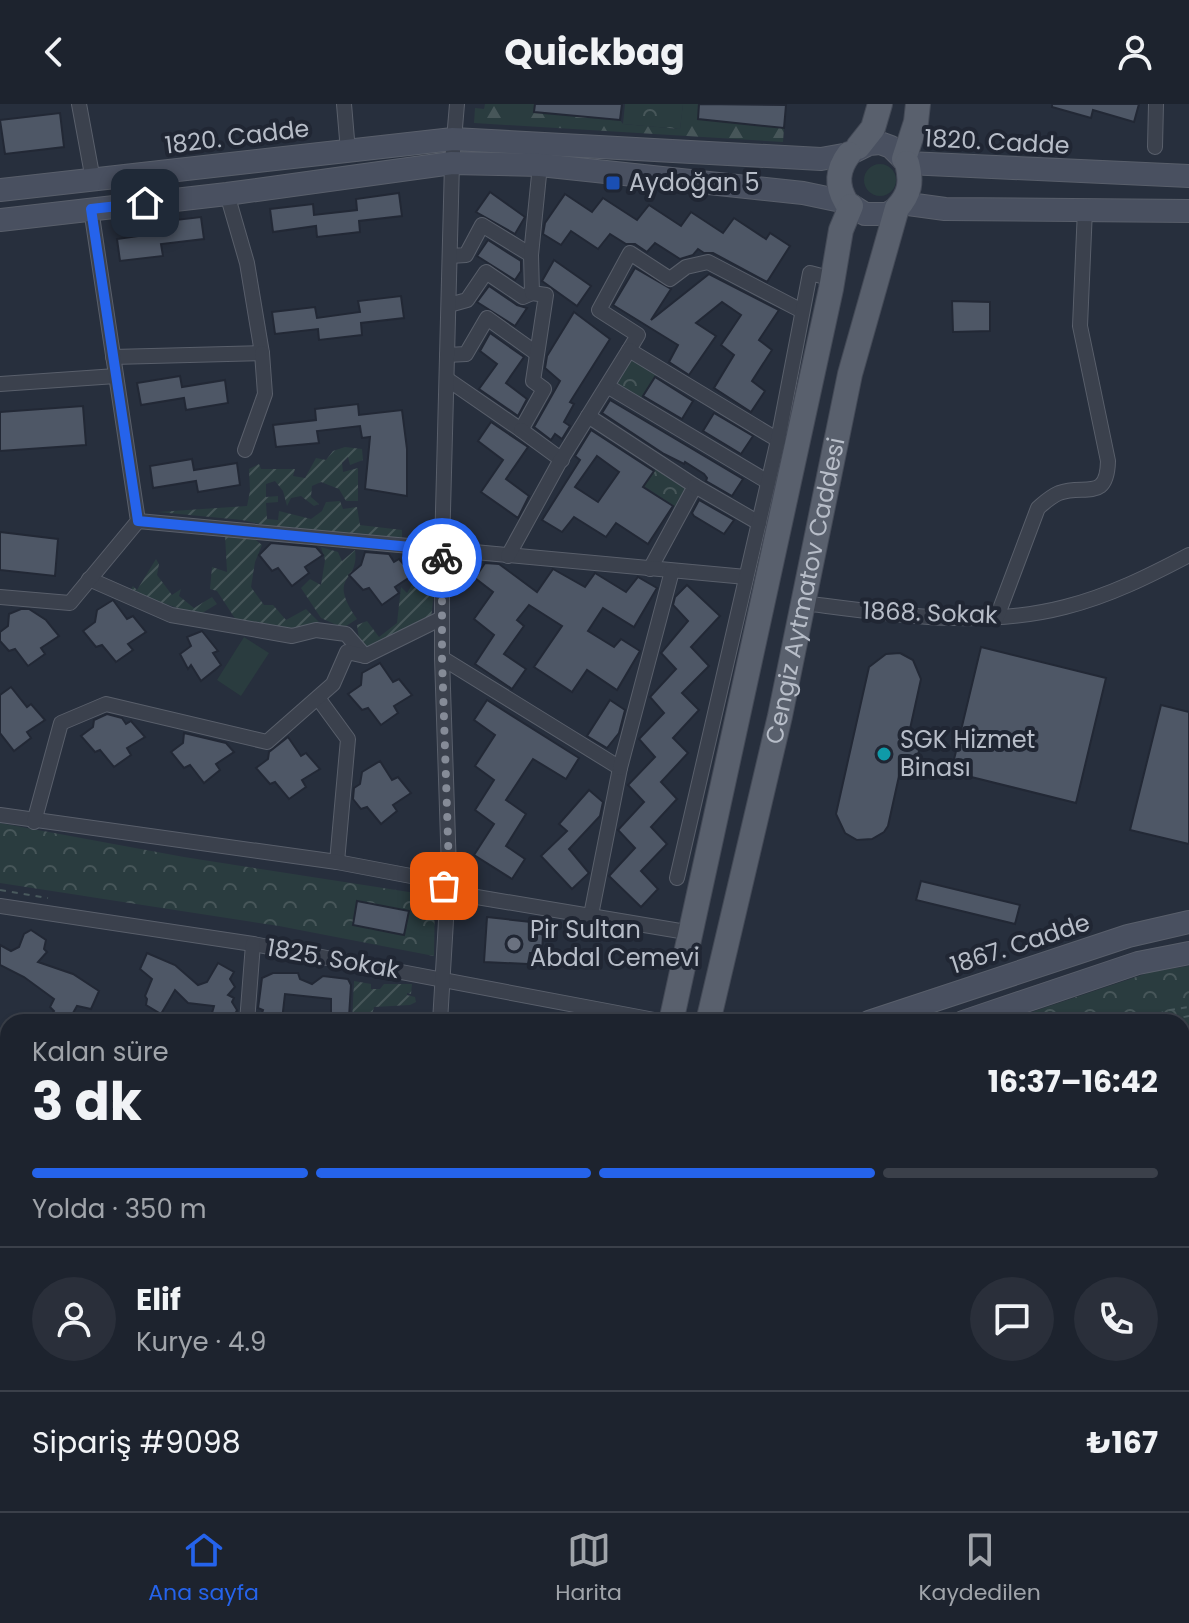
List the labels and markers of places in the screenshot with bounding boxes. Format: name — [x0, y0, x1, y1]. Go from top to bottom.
place label: Aydoğan 5 — [629, 166, 760, 199]
pin — [111, 169, 179, 237]
marker: Aydoğan 5 — [604, 174, 622, 192]
place label: SGK Hizmet Binası — [900, 723, 1035, 784]
marker: SGK Hizmet Binası — [875, 745, 893, 763]
pin — [410, 852, 478, 920]
place label: Pir Sultan Abdal Cemevi — [530, 913, 700, 974]
marker: Pir Sultan Abdal Cemevi — [505, 935, 523, 953]

